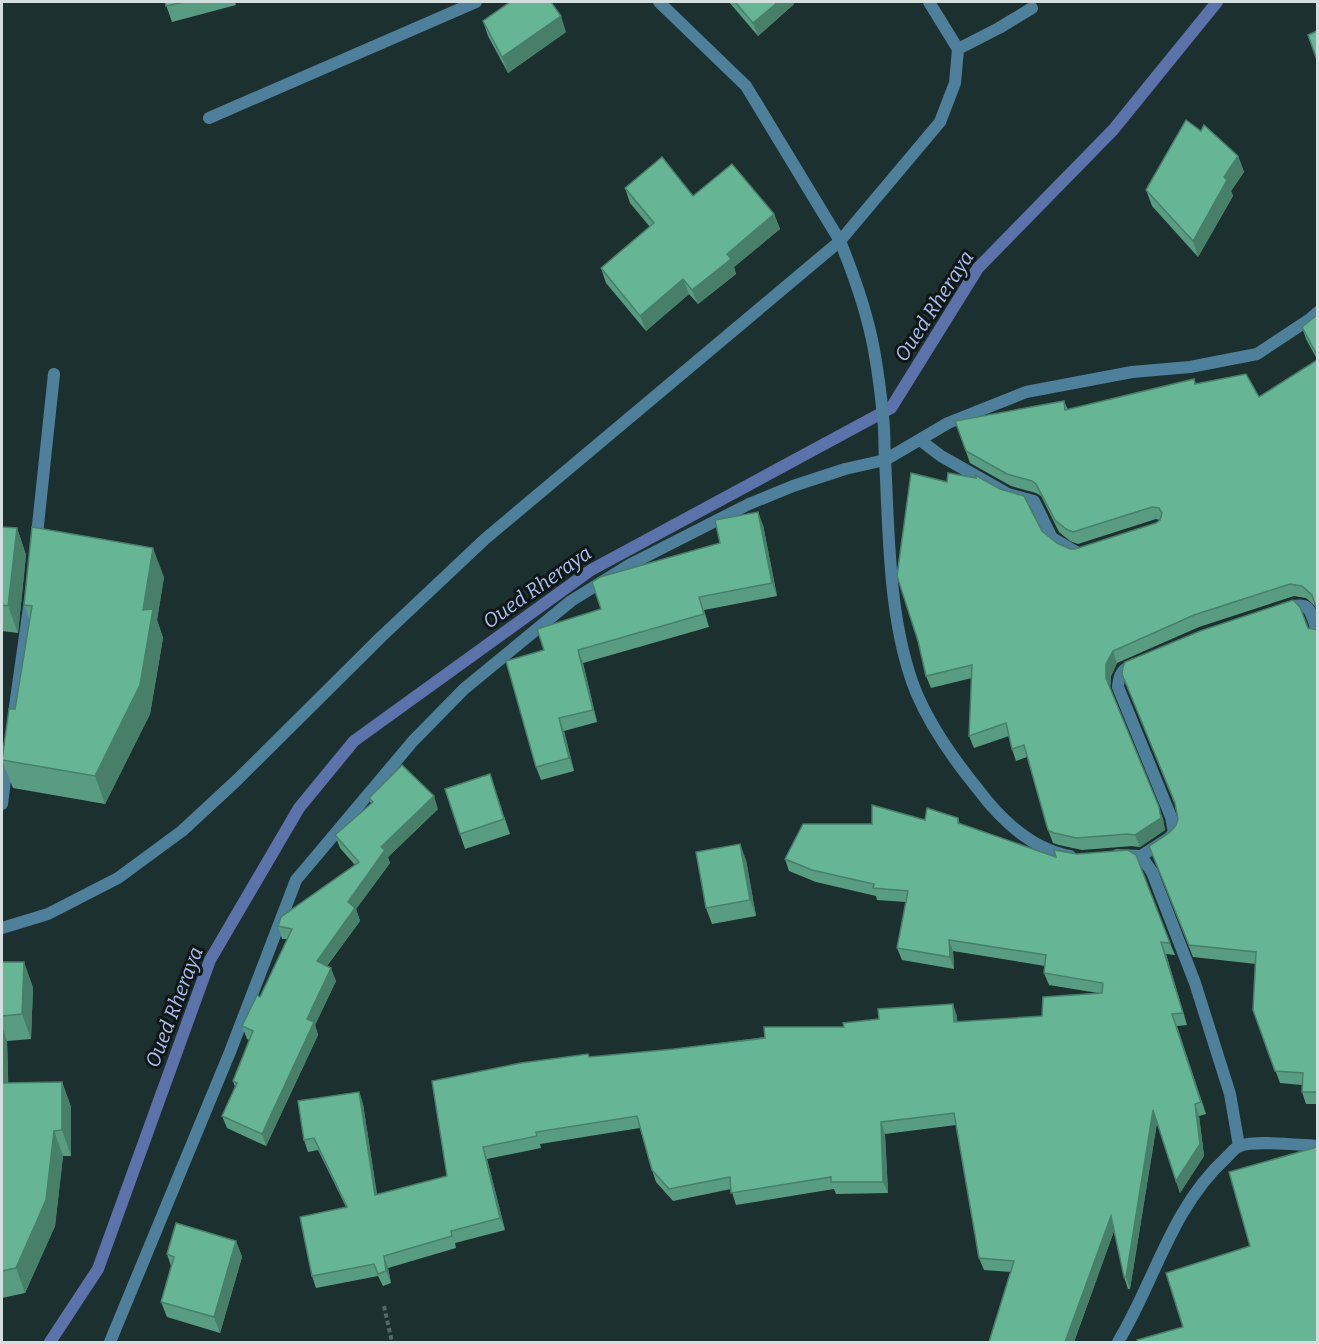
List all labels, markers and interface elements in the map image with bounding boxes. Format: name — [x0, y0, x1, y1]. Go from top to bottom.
water label: Oued Rheraya — [889, 246, 979, 366]
water label: Oued Rheraya — [478, 541, 596, 633]
water label: Oued Rheraya — [140, 943, 208, 1071]

